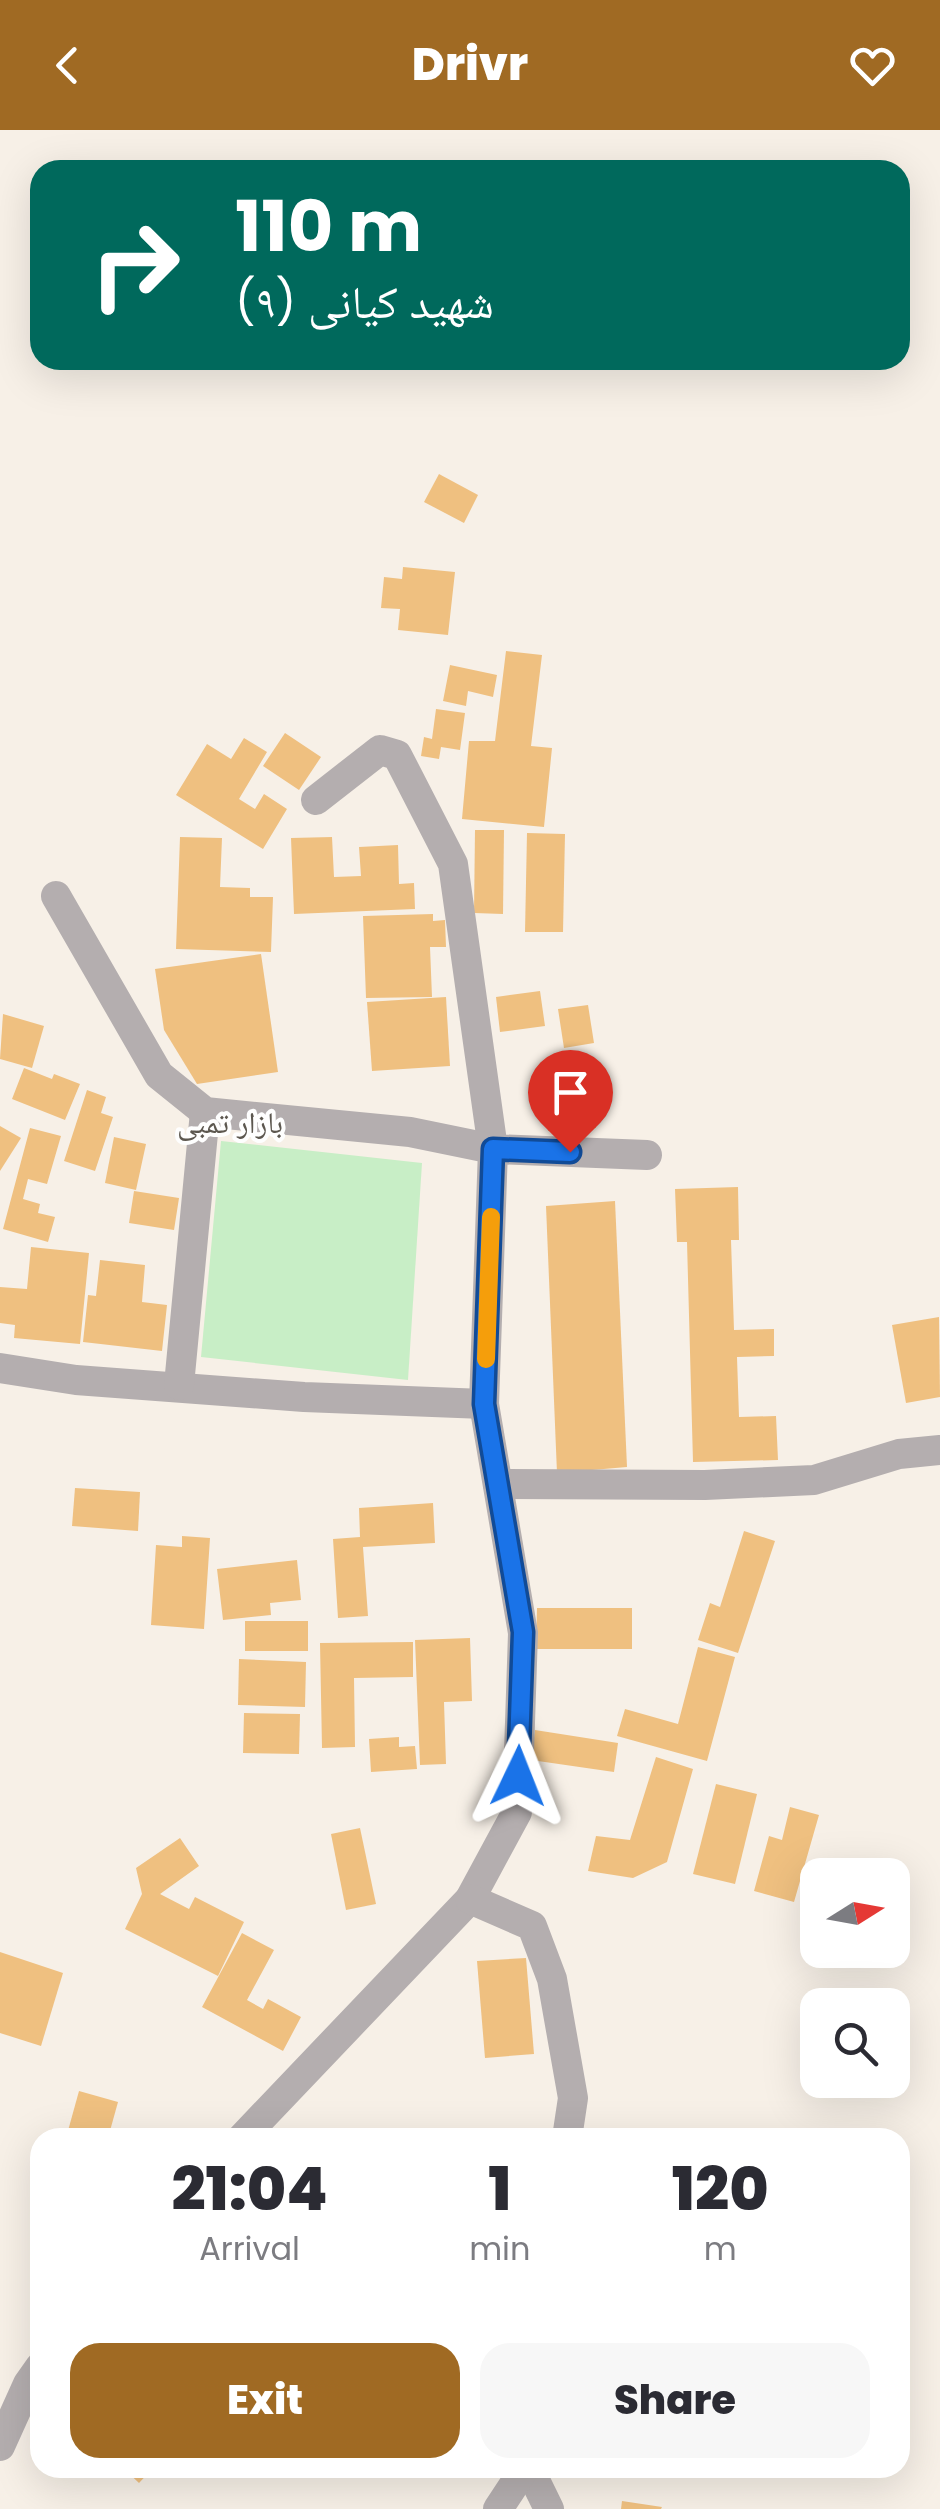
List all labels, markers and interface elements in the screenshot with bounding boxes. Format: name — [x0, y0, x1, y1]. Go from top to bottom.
text: Drivr — [412, 33, 528, 96]
icon: back — [40, 38, 95, 93]
icon: heart — [845, 38, 900, 93]
text: 110 m — [235, 177, 422, 276]
icon: right — [70, 200, 200, 330]
text: شهید کیانی (۹) — [235, 271, 494, 334]
pin — [528, 1050, 613, 1153]
icon: arrive — [543, 1065, 598, 1120]
district label: بازار تمبی — [177, 1101, 283, 1144]
position arrow — [466, 1724, 570, 1828]
north arrow — [800, 1858, 910, 1968]
map controls — [800, 1858, 910, 2098]
button: search — [800, 1988, 910, 2098]
text: 21:04 — [171, 2147, 328, 2231]
text: 1 — [488, 2147, 511, 2231]
text: 120 — [672, 2147, 769, 2231]
text: Arrival — [199, 2226, 300, 2271]
text: min — [469, 2226, 530, 2271]
text: m — [704, 2226, 737, 2271]
button: Exit — [70, 2343, 460, 2458]
button: Share — [480, 2343, 870, 2458]

